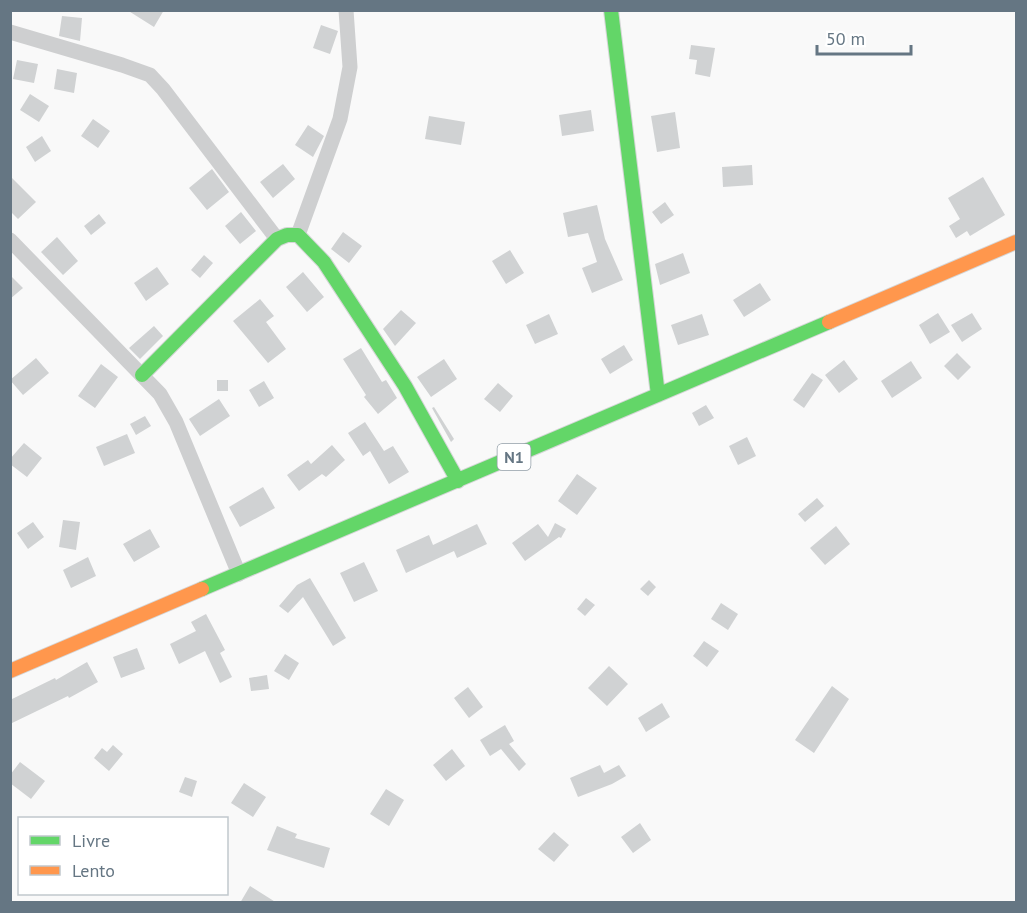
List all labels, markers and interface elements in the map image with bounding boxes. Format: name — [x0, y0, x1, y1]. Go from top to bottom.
scale bar — [817, 18, 912, 56]
text: 50 m — [826, 27, 865, 50]
road number: N1 — [498, 444, 530, 470]
legend — [18, 817, 228, 895]
text: Livre — [72, 829, 110, 852]
text: Lento — [72, 859, 115, 882]

